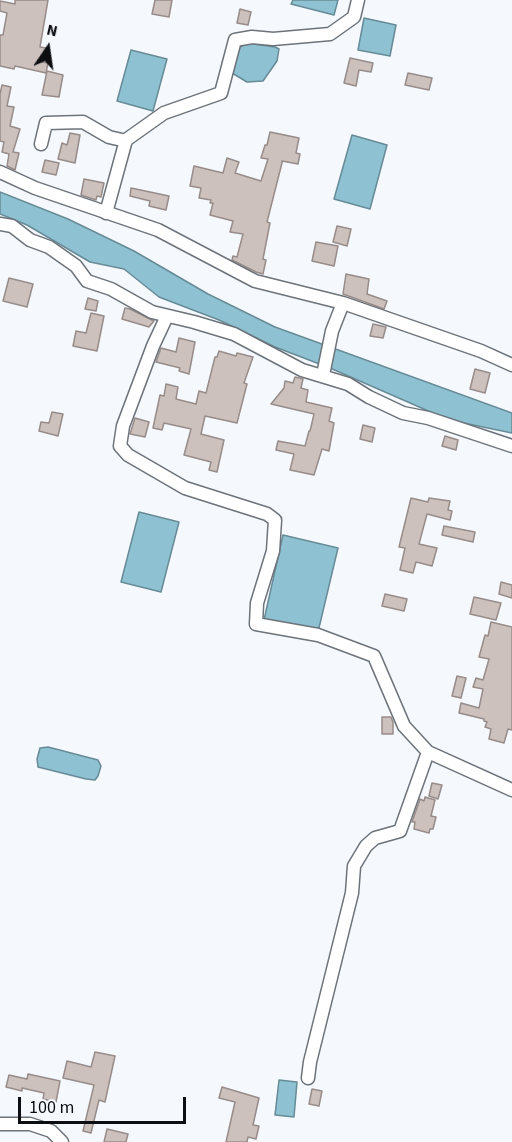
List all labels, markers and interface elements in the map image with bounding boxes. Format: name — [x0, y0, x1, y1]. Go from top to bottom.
north arrow — [18, 18, 78, 78]
text: N — [44, 19, 60, 42]
scale bar — [21, 1085, 189, 1123]
text: 100 m — [29, 1095, 74, 1120]

